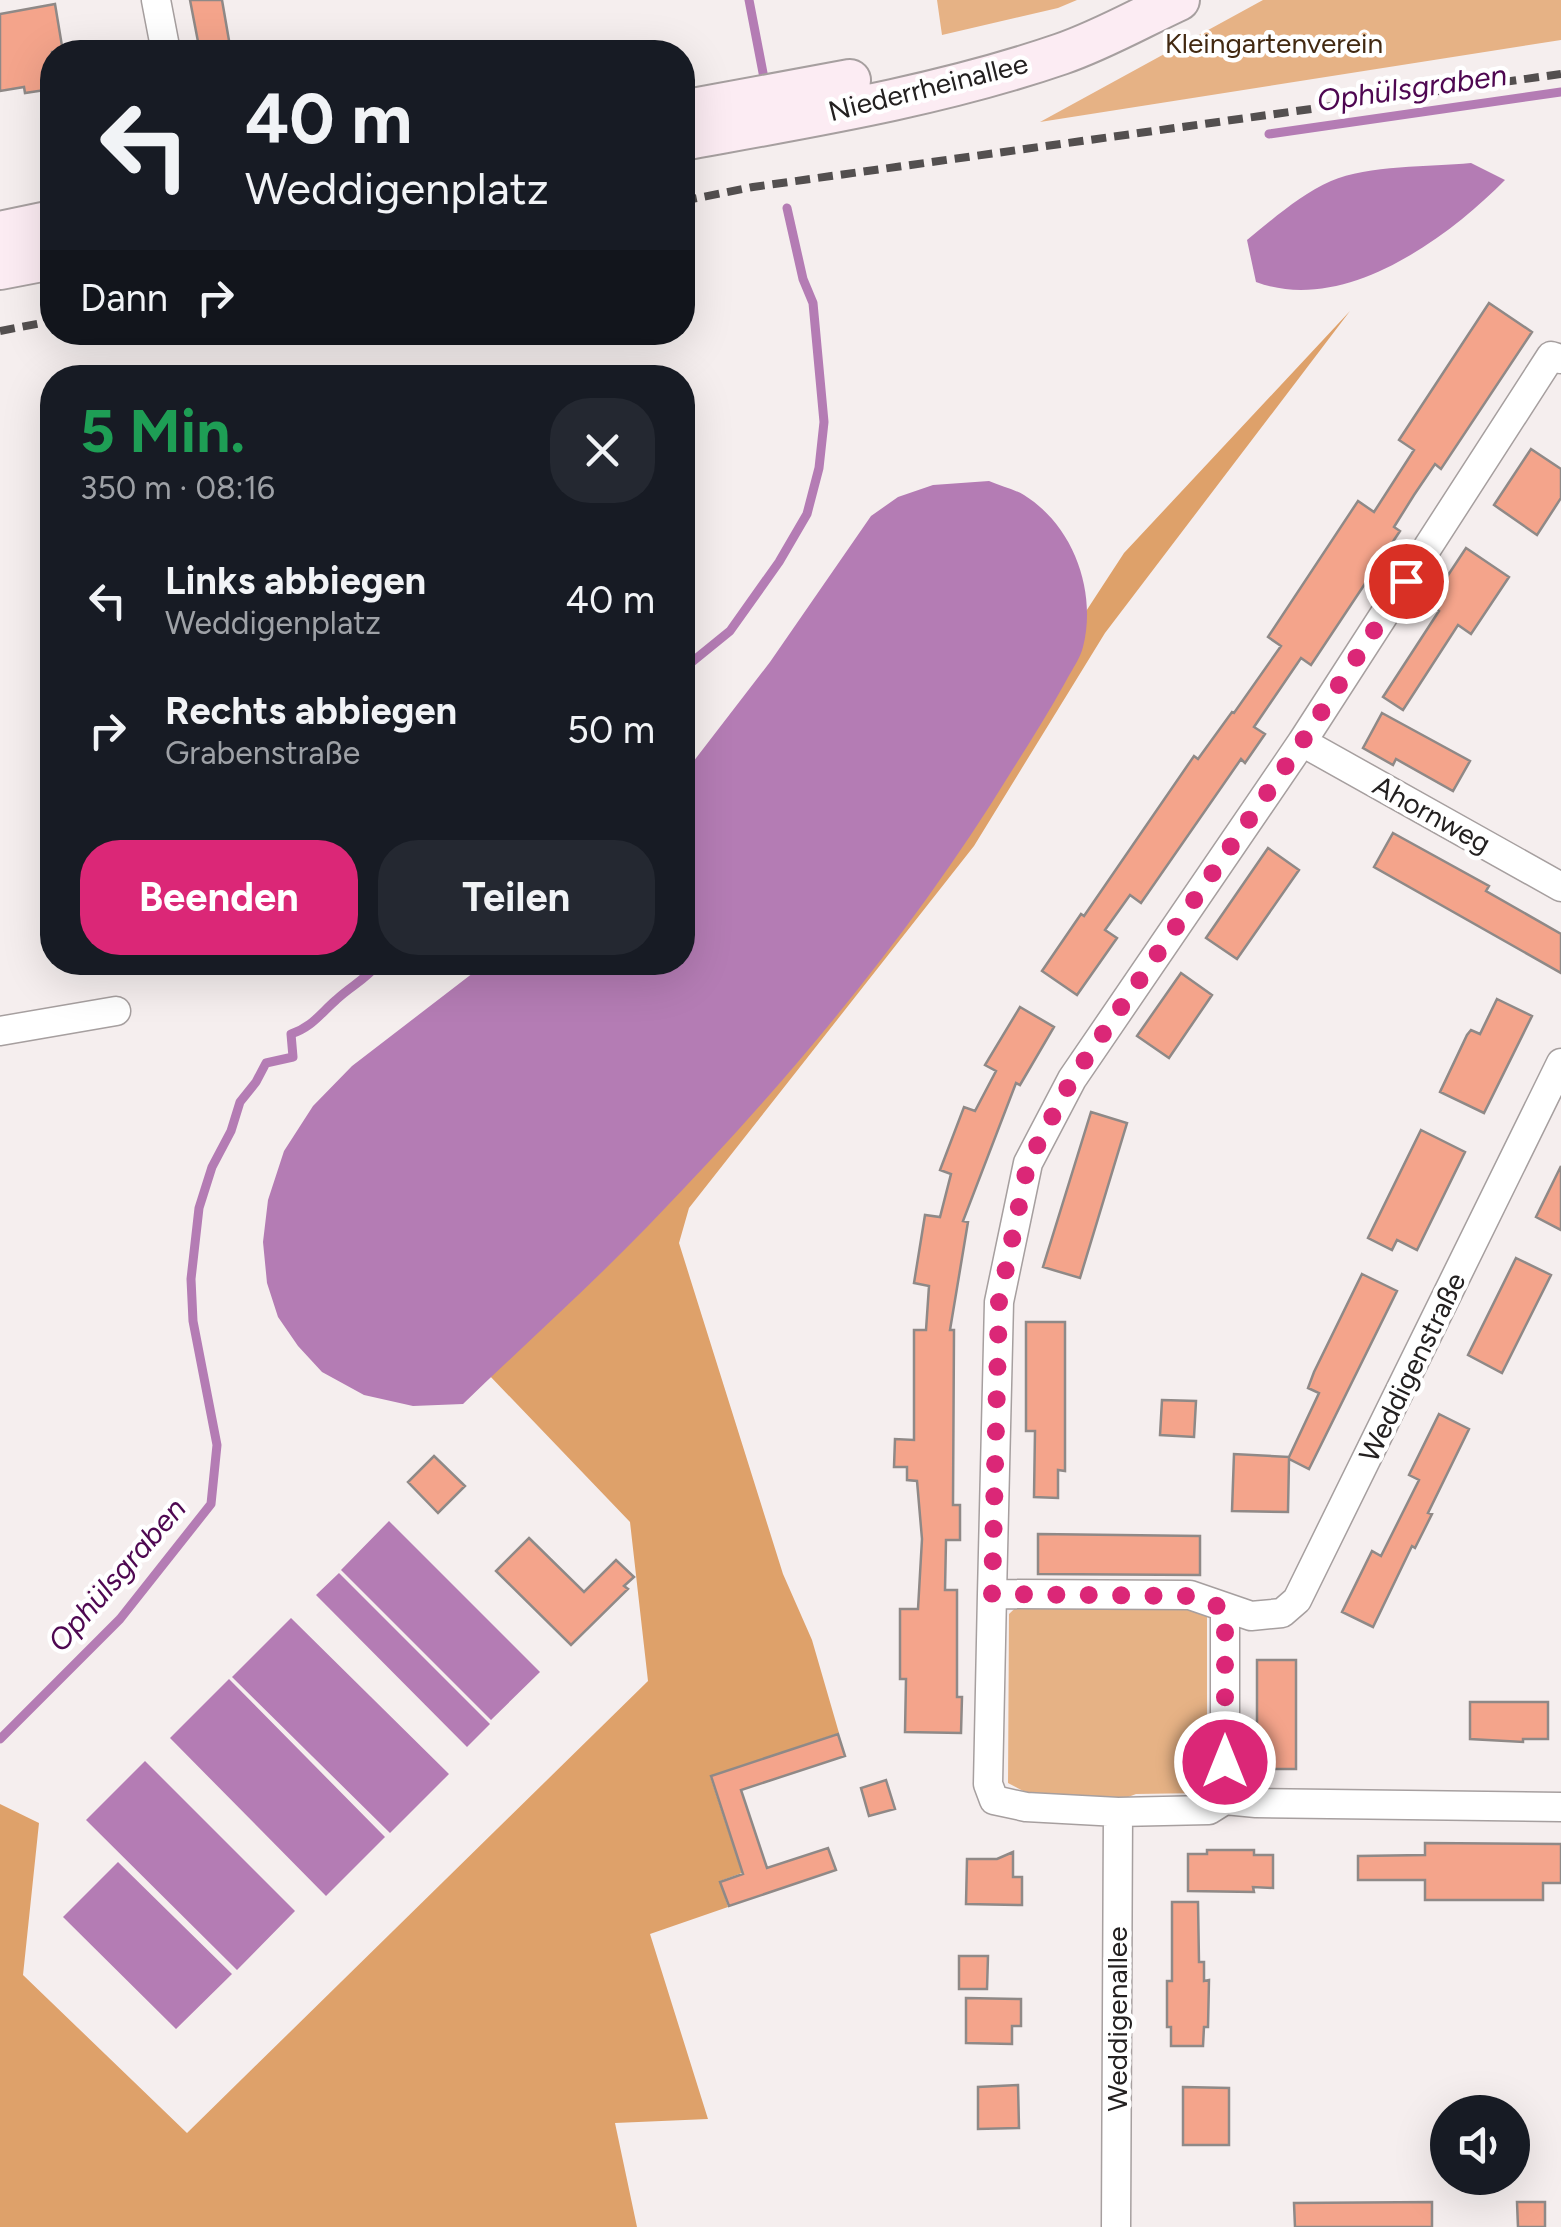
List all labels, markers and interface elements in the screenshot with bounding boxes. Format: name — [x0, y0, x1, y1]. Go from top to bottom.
park label: Kleingartenverein — [1165, 26, 1383, 60]
street label: Niederrheinallee — [825, 46, 1031, 128]
water label: Ophülsgraben — [1315, 56, 1509, 119]
text: 40 m — [245, 76, 412, 161]
icon: left — [80, 80, 210, 210]
text: Weddigenplatz — [245, 161, 549, 215]
icon: right — [188, 270, 243, 325]
text: Dann — [80, 275, 168, 321]
text: 5 Min. — [80, 395, 245, 467]
button: close — [550, 398, 655, 503]
text: 350 m · 08:16 — [80, 469, 275, 507]
pin — [1364, 539, 1449, 624]
icon: arrive — [1379, 554, 1434, 609]
text: Links abbiegen — [165, 558, 426, 604]
icon: left — [80, 573, 135, 628]
text: 40 m — [565, 577, 655, 623]
text: Weddigenplatz — [165, 604, 381, 642]
text: Rechts abbiegen — [165, 688, 457, 734]
icon: right — [80, 703, 135, 758]
text: 50 m — [567, 707, 655, 753]
text: Grabenstraße — [165, 734, 360, 772]
street label: Ahornweg — [1367, 768, 1497, 860]
button: Beenden — [80, 840, 358, 955]
button: Teilen — [378, 840, 655, 955]
street label: Weddigenstraße — [1352, 1267, 1472, 1467]
water label: Ophülsgraben — [40, 1490, 193, 1659]
position arrow — [1173, 1710, 1277, 1814]
street label: Weddigenallee — [1100, 1927, 1134, 2111]
map controls — [1430, 2095, 1530, 2195]
button: sound — [1430, 2095, 1530, 2195]

